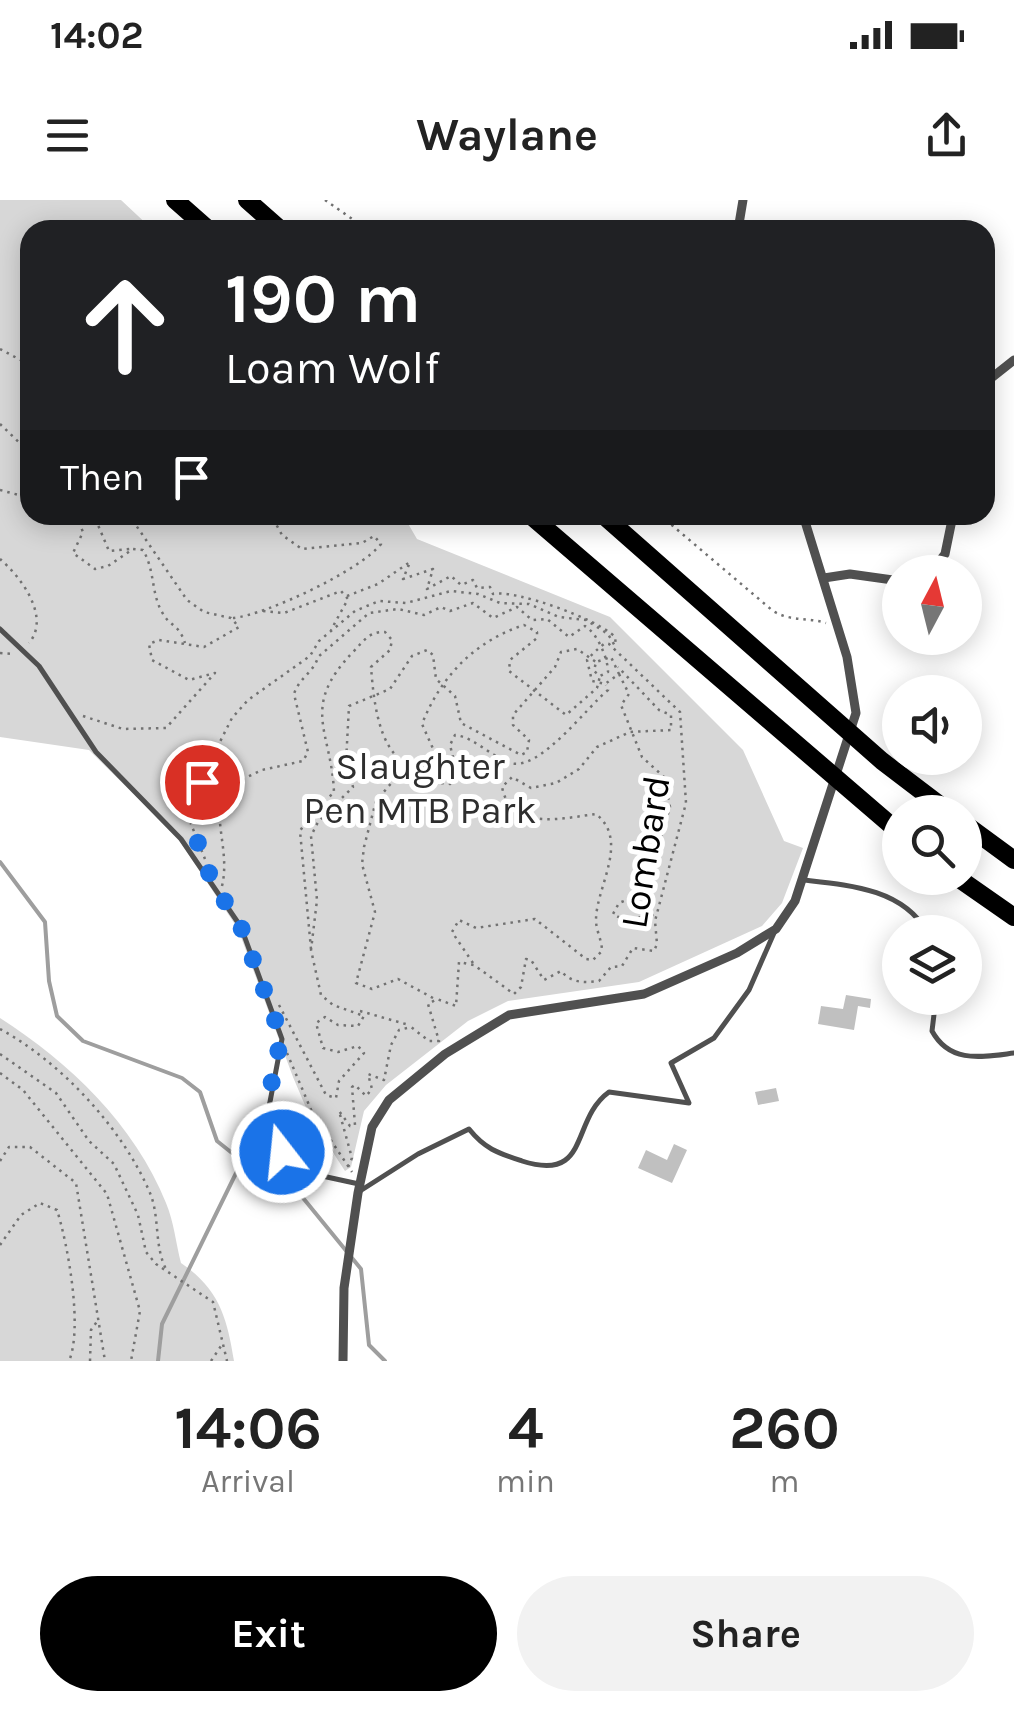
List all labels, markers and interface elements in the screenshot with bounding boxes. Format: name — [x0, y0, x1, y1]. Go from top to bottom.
text: 14:02 — [50, 13, 143, 58]
icon: menu — [40, 108, 95, 163]
icon: share — [919, 108, 974, 163]
text: Waylane — [416, 109, 598, 161]
text: 190 m — [225, 258, 421, 340]
icon: ahead — [60, 260, 190, 390]
text: Loam Wolf — [225, 342, 440, 394]
icon: arrive — [164, 450, 219, 505]
text: Then — [60, 455, 144, 500]
north arrow — [882, 555, 982, 655]
map controls — [882, 555, 982, 1015]
button: sound — [882, 675, 982, 775]
pin — [160, 740, 245, 825]
park label: Slaughter Pen MTB Park — [303, 744, 537, 833]
icon: arrive — [175, 755, 230, 810]
street label: Lombard — [611, 773, 680, 932]
button: search — [882, 795, 982, 895]
button: layers — [882, 915, 982, 1015]
position arrow — [230, 1100, 334, 1204]
text: 14:06 — [174, 1393, 322, 1463]
text: 4 — [508, 1393, 543, 1463]
text: 260 — [729, 1393, 840, 1463]
text: Arrival — [201, 1463, 295, 1500]
text: min — [496, 1463, 555, 1500]
text: m — [769, 1463, 799, 1500]
button: Exit — [40, 1576, 497, 1691]
button: Share — [517, 1576, 974, 1691]

